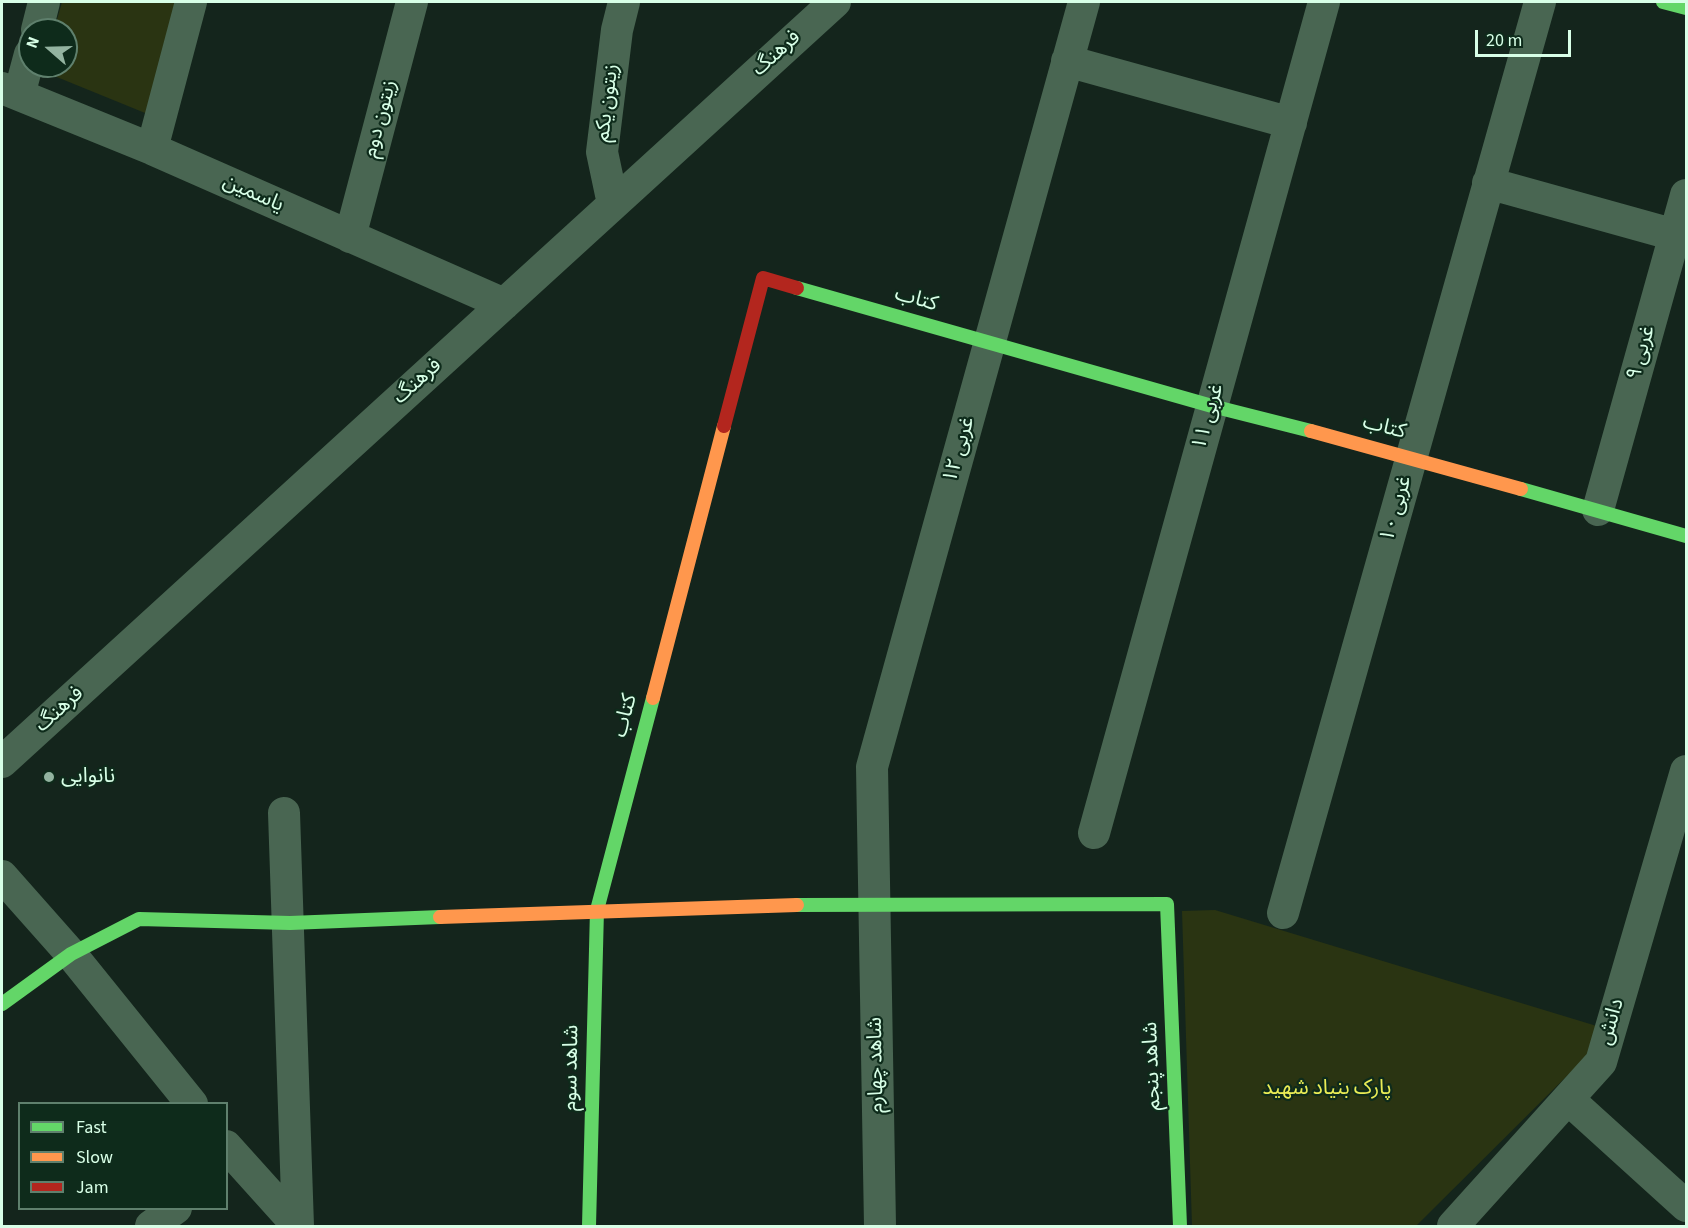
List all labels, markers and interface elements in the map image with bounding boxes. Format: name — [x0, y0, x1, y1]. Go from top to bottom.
north arrow — [18, 18, 78, 78]
scale bar — [1478, 18, 1574, 56]
street label: فرهنگ — [748, 26, 806, 82]
text: 20 m — [1486, 28, 1522, 53]
text: N — [21, 34, 45, 51]
street label: زیتون یکم — [591, 63, 625, 143]
street label: زیتون دوم — [359, 77, 403, 161]
street label: یاسمین — [219, 169, 287, 219]
street label: کتاب — [892, 282, 940, 318]
street label: غربی ۹ — [1622, 323, 1662, 383]
street label: فرهنگ — [389, 354, 447, 410]
street label: غربی ۱۱ — [1188, 381, 1230, 453]
street label: کتاب — [1360, 410, 1408, 446]
street label: غربی ۱۲ — [939, 414, 981, 486]
street label: غربی ۱۰ — [1376, 473, 1418, 545]
street label: فرهنگ — [31, 682, 89, 738]
street label: کتاب — [608, 692, 644, 740]
place label: نانوایی — [61, 764, 115, 790]
marker: نانوایی — [42, 770, 56, 784]
street label: دانش — [1593, 996, 1631, 1048]
street label: شاهد چهارم — [864, 1017, 890, 1113]
street label: شاهد پنجم — [1139, 1021, 1167, 1111]
street label: شاهد سوم — [559, 1025, 585, 1111]
park label: پارک بنیاد شهید — [1262, 1076, 1392, 1102]
legend — [18, 1102, 228, 1210]
text: Fast — [76, 1115, 107, 1140]
text: Slow — [76, 1145, 113, 1170]
text: Jam — [76, 1175, 109, 1200]

